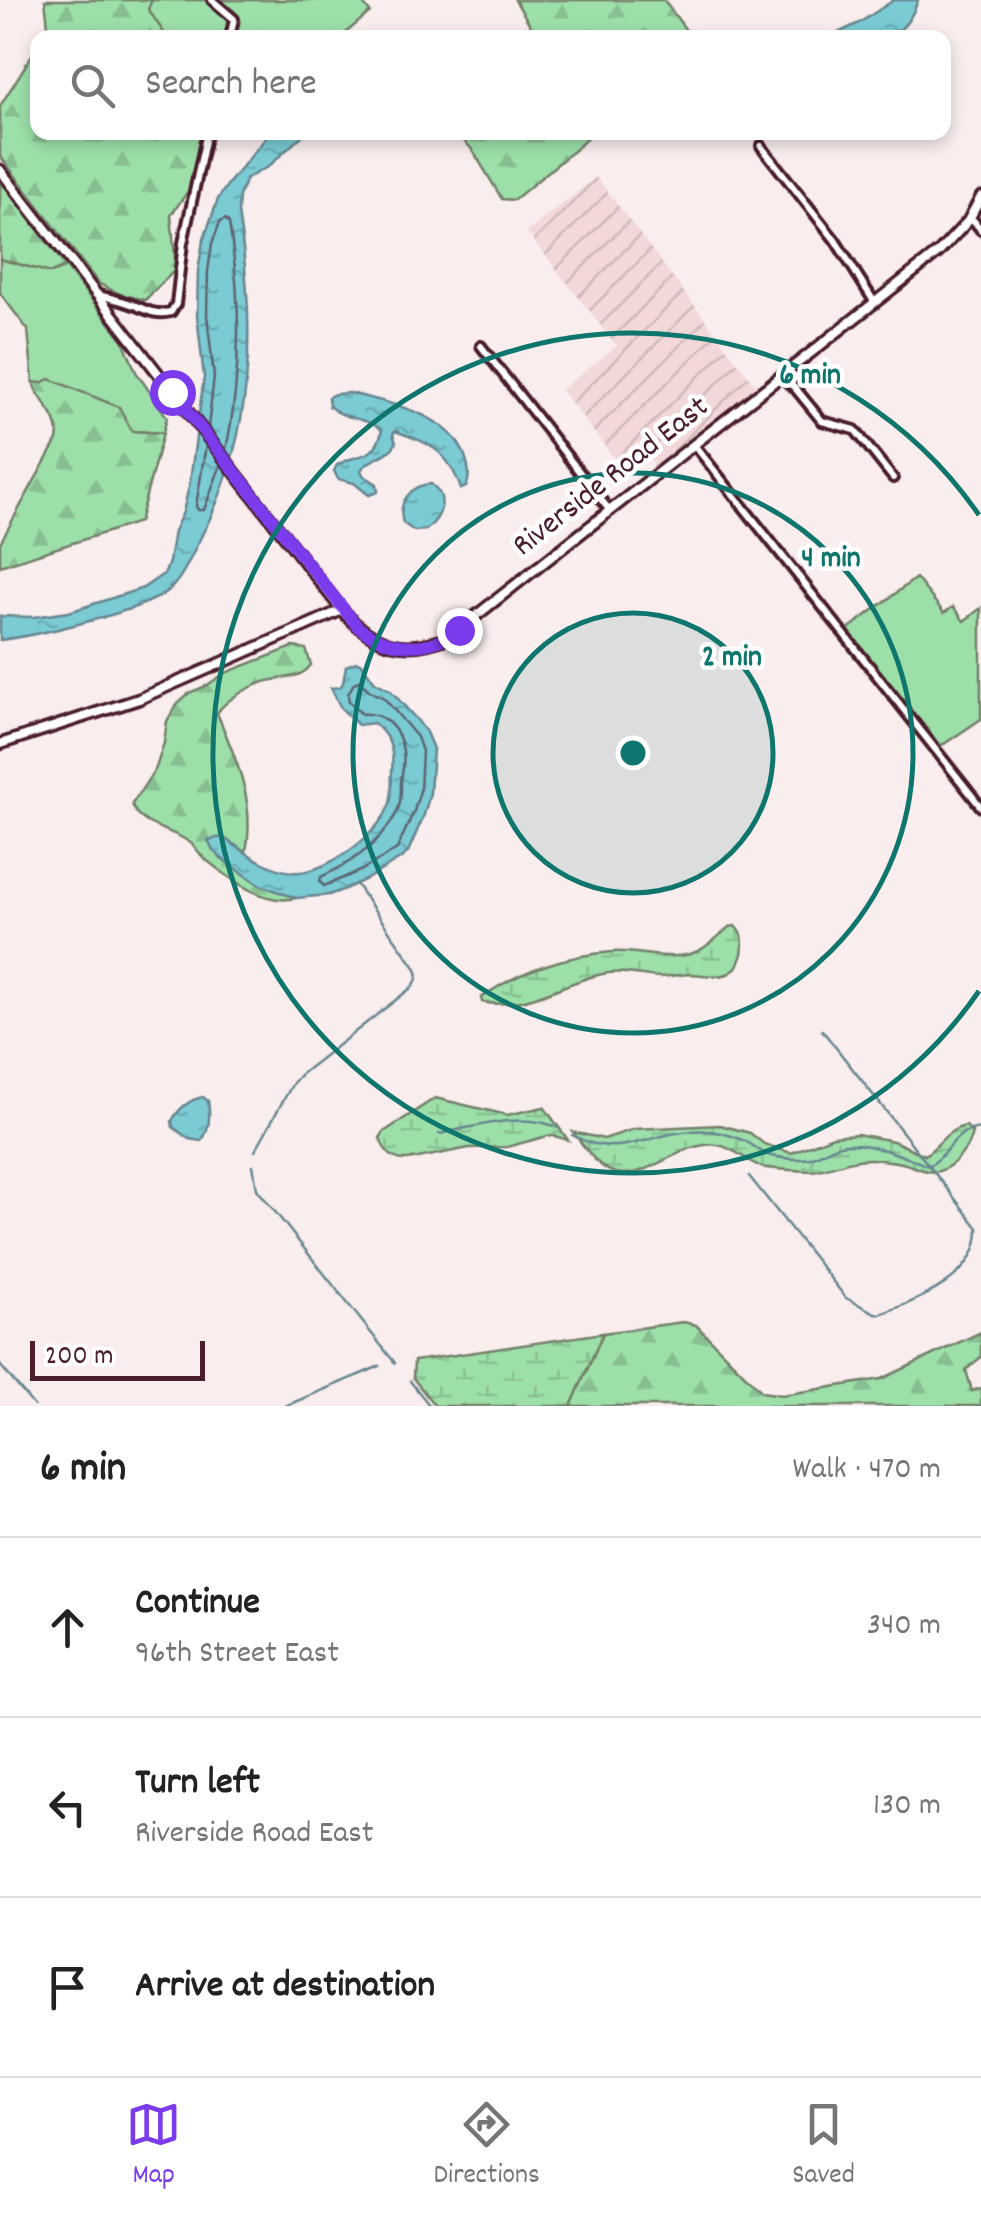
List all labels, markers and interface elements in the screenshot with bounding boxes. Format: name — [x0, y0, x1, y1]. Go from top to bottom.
search box — [30, 30, 951, 140]
icon: search — [65, 58, 120, 113]
text: Search here — [145, 58, 317, 113]
text: 6 min — [779, 356, 841, 399]
route start — [150, 370, 196, 416]
street label: Riverside Road East — [504, 386, 720, 570]
text: 4 min — [801, 539, 861, 582]
route end — [437, 608, 483, 654]
text: 2 min — [702, 638, 762, 681]
centre of rings — [615, 735, 651, 771]
scale bar — [30, 1336, 205, 1380]
text: 200 m — [45, 1338, 113, 1378]
text: 6 min — [40, 1441, 126, 1501]
text: Walk · 470 m — [793, 1448, 941, 1494]
text: Continue — [135, 1577, 260, 1632]
icon: ahead — [40, 1600, 95, 1655]
text: 340 m — [867, 1604, 941, 1650]
text: 96th Street East — [135, 1632, 339, 1678]
text: Turn left — [135, 1757, 260, 1812]
icon: left — [40, 1780, 95, 1835]
text: 130 m — [873, 1784, 941, 1830]
text: Riverside Road East — [135, 1812, 373, 1858]
icon: arrive — [40, 1960, 95, 2015]
text: Arrive at destination — [135, 1960, 435, 2015]
tab: Map — [126, 2097, 181, 2197]
tab: Directions — [434, 2097, 540, 2197]
tab: Saved — [792, 2097, 855, 2197]

